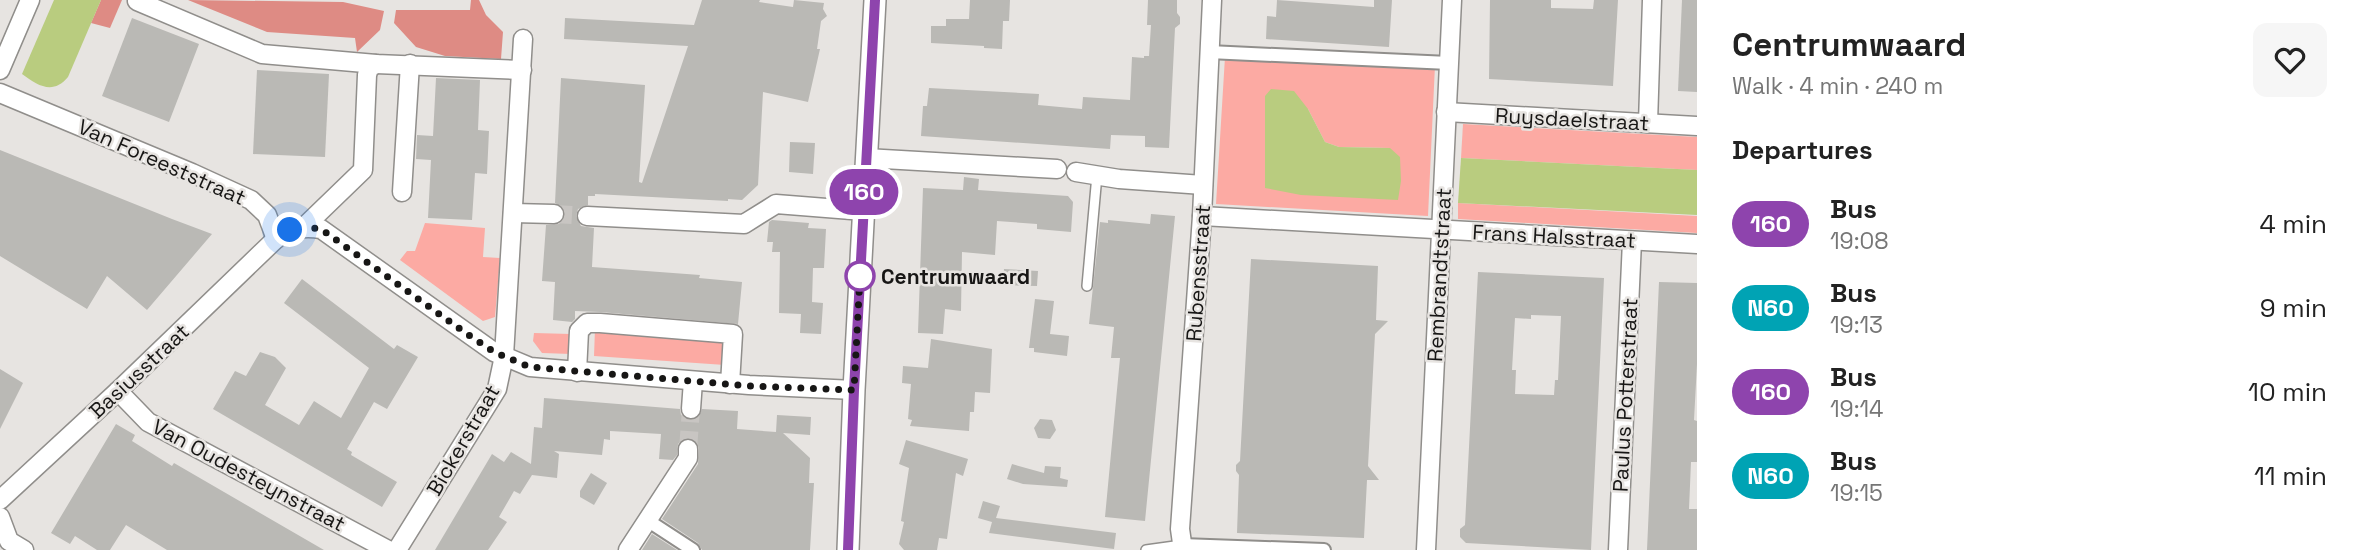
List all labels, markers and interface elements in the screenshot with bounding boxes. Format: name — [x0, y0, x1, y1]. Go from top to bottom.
button: heart — [2253, 23, 2327, 97]
text: Centrumwaard — [1732, 24, 1966, 66]
text: Walk · 4 min · 240 m — [1732, 71, 1943, 101]
street label: Ruysdaelstraat — [1494, 101, 1650, 137]
street label: Van Foreeststraat — [74, 113, 250, 211]
text: Departures — [1732, 133, 1873, 167]
line badge: 160 — [824, 169, 904, 215]
text: 160 — [843, 176, 885, 207]
street label: Rembrandtstraat — [1421, 187, 1457, 363]
text: Bus — [1830, 192, 1877, 226]
street label: Rubensstraat — [1180, 204, 1216, 342]
text: 4 min — [2259, 207, 2327, 241]
text: 160 — [1750, 208, 1791, 239]
your location — [272, 212, 307, 247]
street label: Frans Halsstraat — [1472, 218, 1636, 254]
text: 19:08 — [1830, 226, 1889, 256]
marker: Centrumwaard — [845, 261, 875, 291]
place label: Centrumwaard — [881, 263, 1030, 290]
text: Bus — [1830, 276, 1877, 310]
text: 9 min — [2260, 291, 2327, 325]
text: N60 — [1747, 292, 1794, 323]
street label: Paulus Potterstraat — [1606, 297, 1644, 493]
text: 19:13 — [1830, 310, 1883, 340]
street label: Basiusstraat — [83, 318, 195, 424]
text: Bus — [1830, 360, 1877, 394]
text: 10 min — [2248, 375, 2327, 409]
text: 160 — [1750, 376, 1791, 407]
street label: Bickerstraat — [420, 380, 506, 500]
text: 19:14 — [1830, 394, 1884, 424]
street label: Van Oudesteynstraat — [148, 413, 350, 537]
text: Bus — [1830, 444, 1877, 478]
text: 11 min — [2254, 459, 2327, 493]
text: N60 — [1747, 460, 1794, 491]
text: 19:15 — [1830, 478, 1883, 508]

